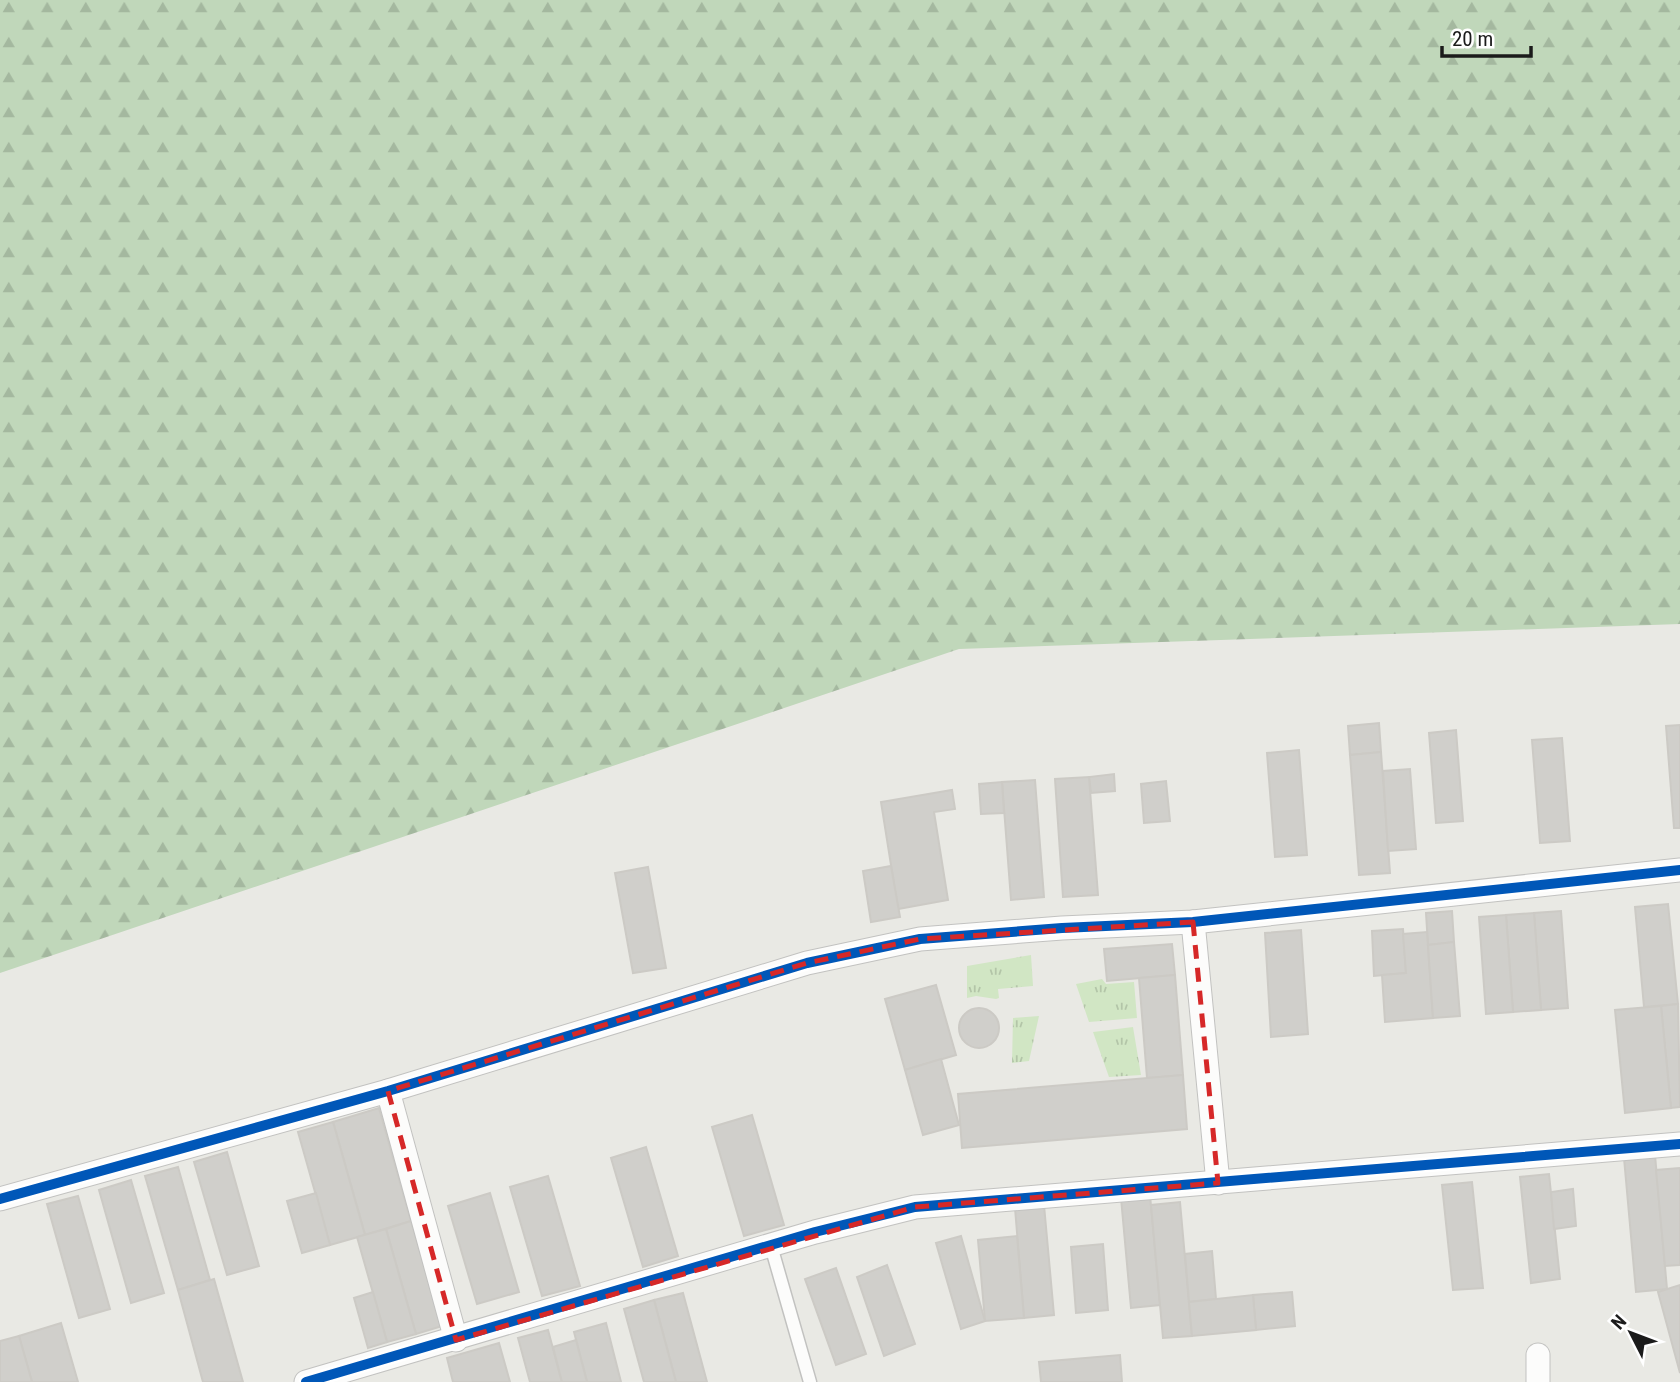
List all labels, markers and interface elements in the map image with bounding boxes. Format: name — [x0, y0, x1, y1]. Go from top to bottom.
scale bar — [1442, 14, 1531, 58]
text: 20 m — [1452, 27, 1493, 51]
north arrow — [1596, 1298, 1666, 1368]
text: N — [1606, 1310, 1631, 1334]

